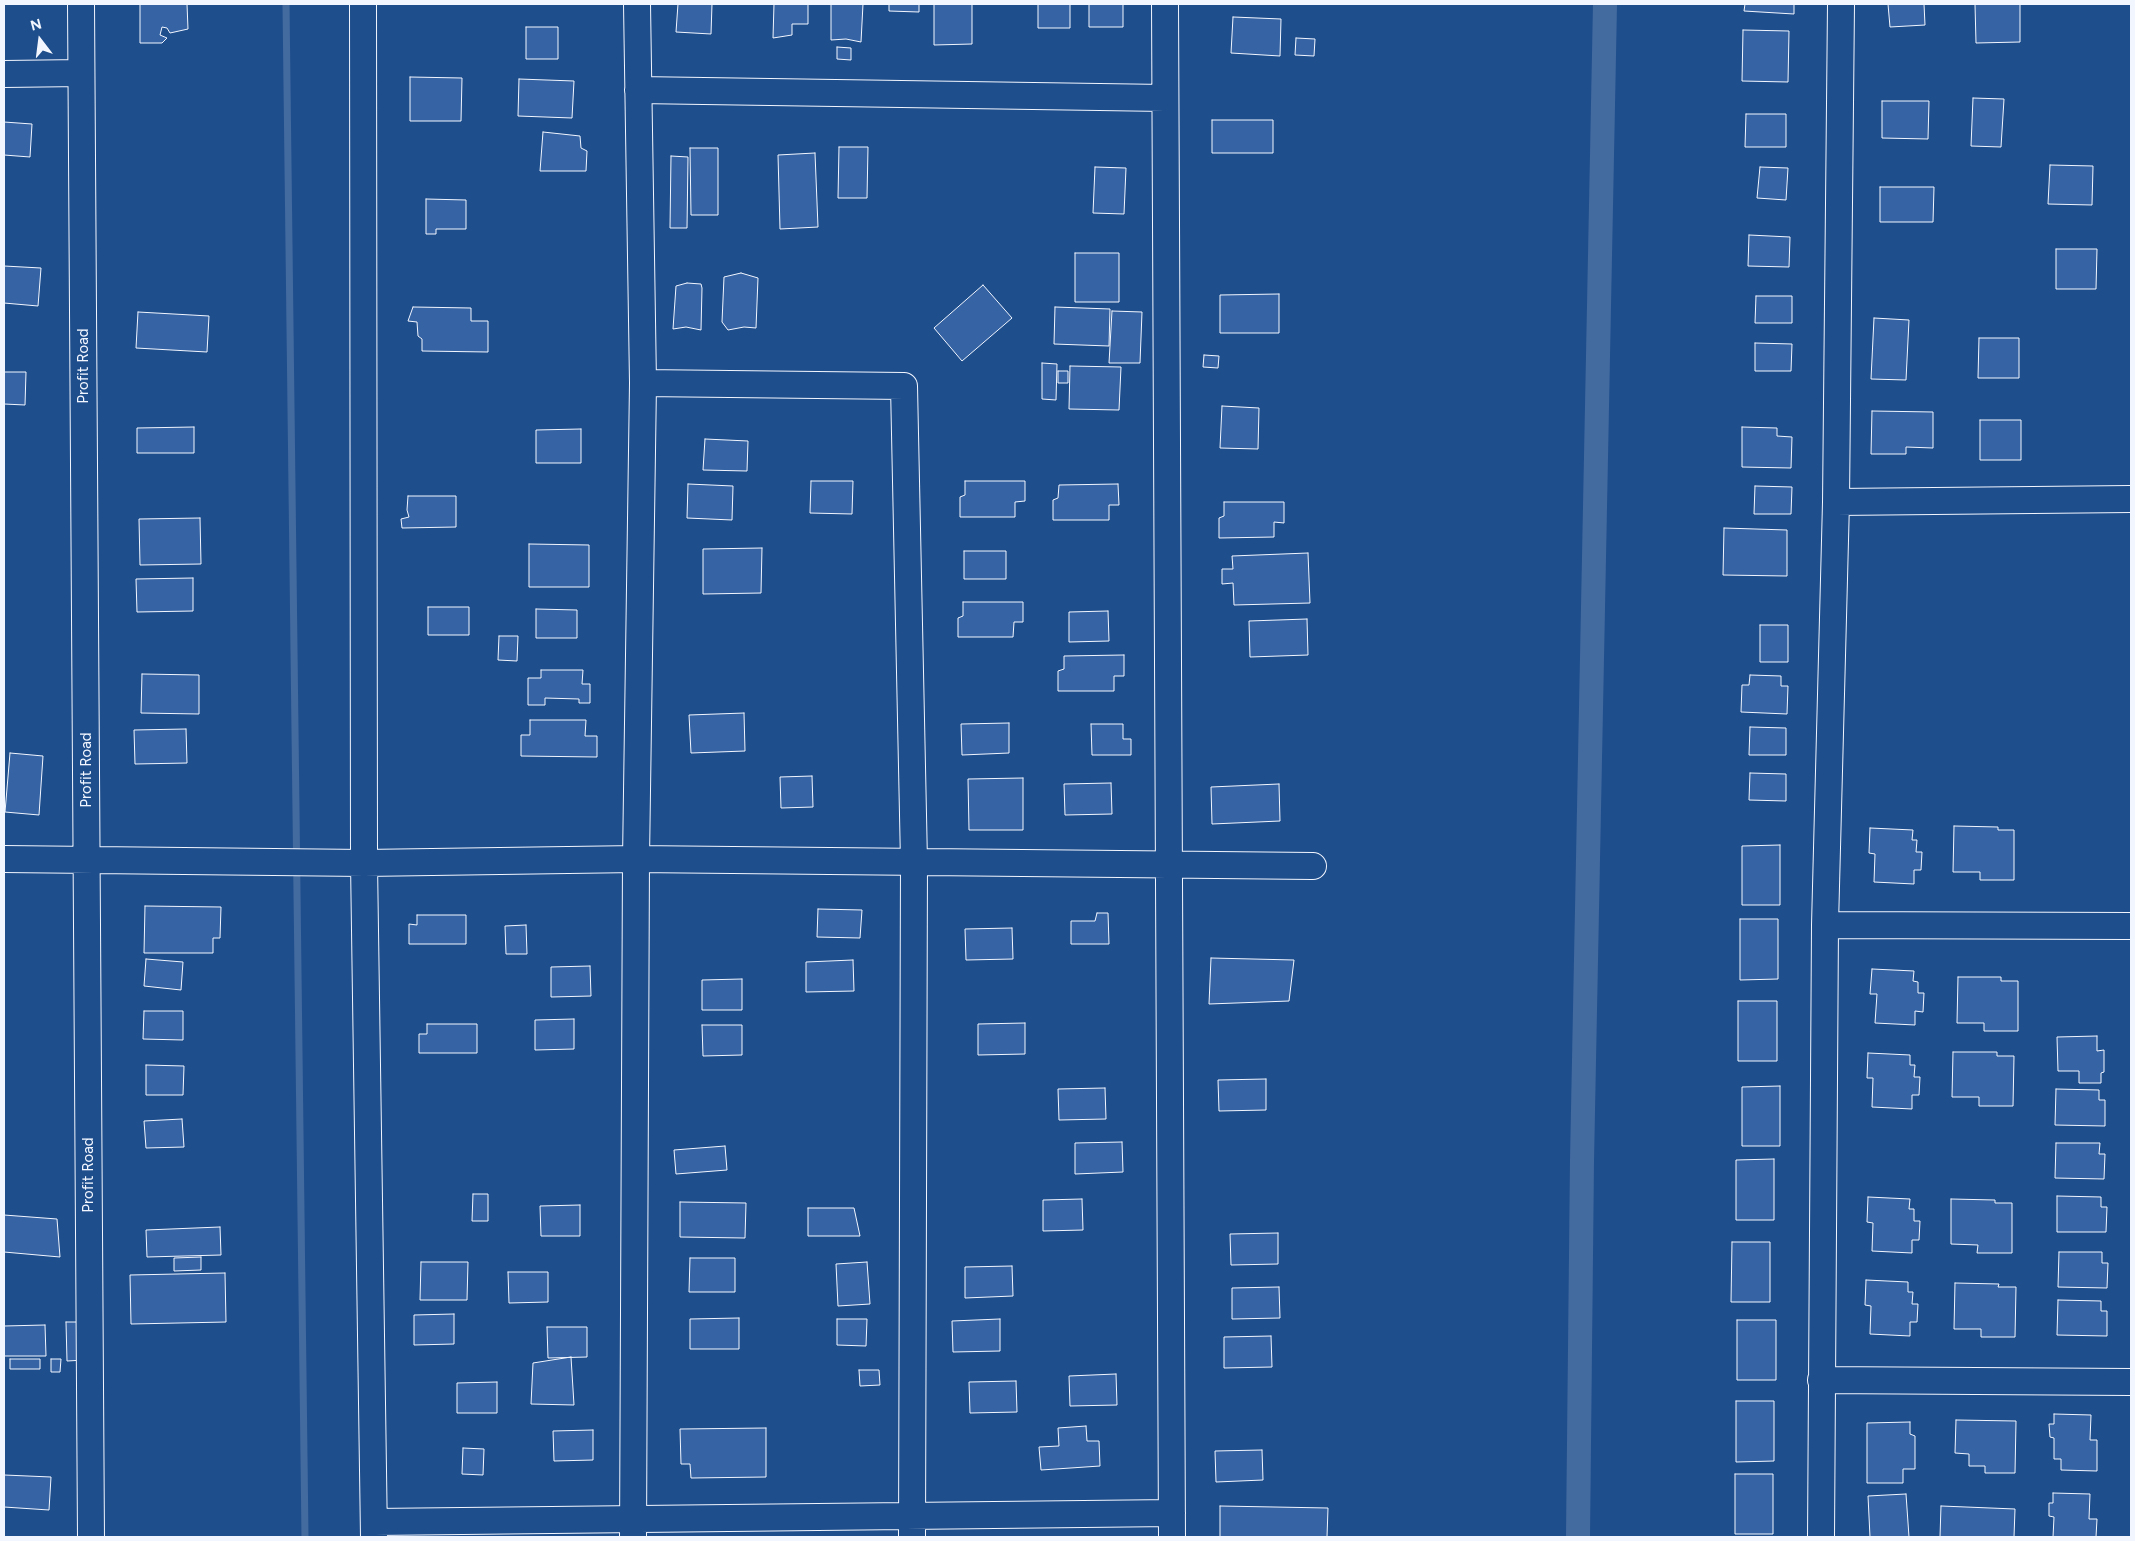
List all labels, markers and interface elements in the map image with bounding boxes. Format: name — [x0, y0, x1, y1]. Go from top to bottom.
north arrow — [15, 15, 65, 65]
text: N — [29, 15, 43, 35]
street label: Profit Road — [75, 328, 93, 404]
street label: Profit Road — [78, 732, 96, 808]
street label: Profit Road — [80, 1137, 98, 1213]

